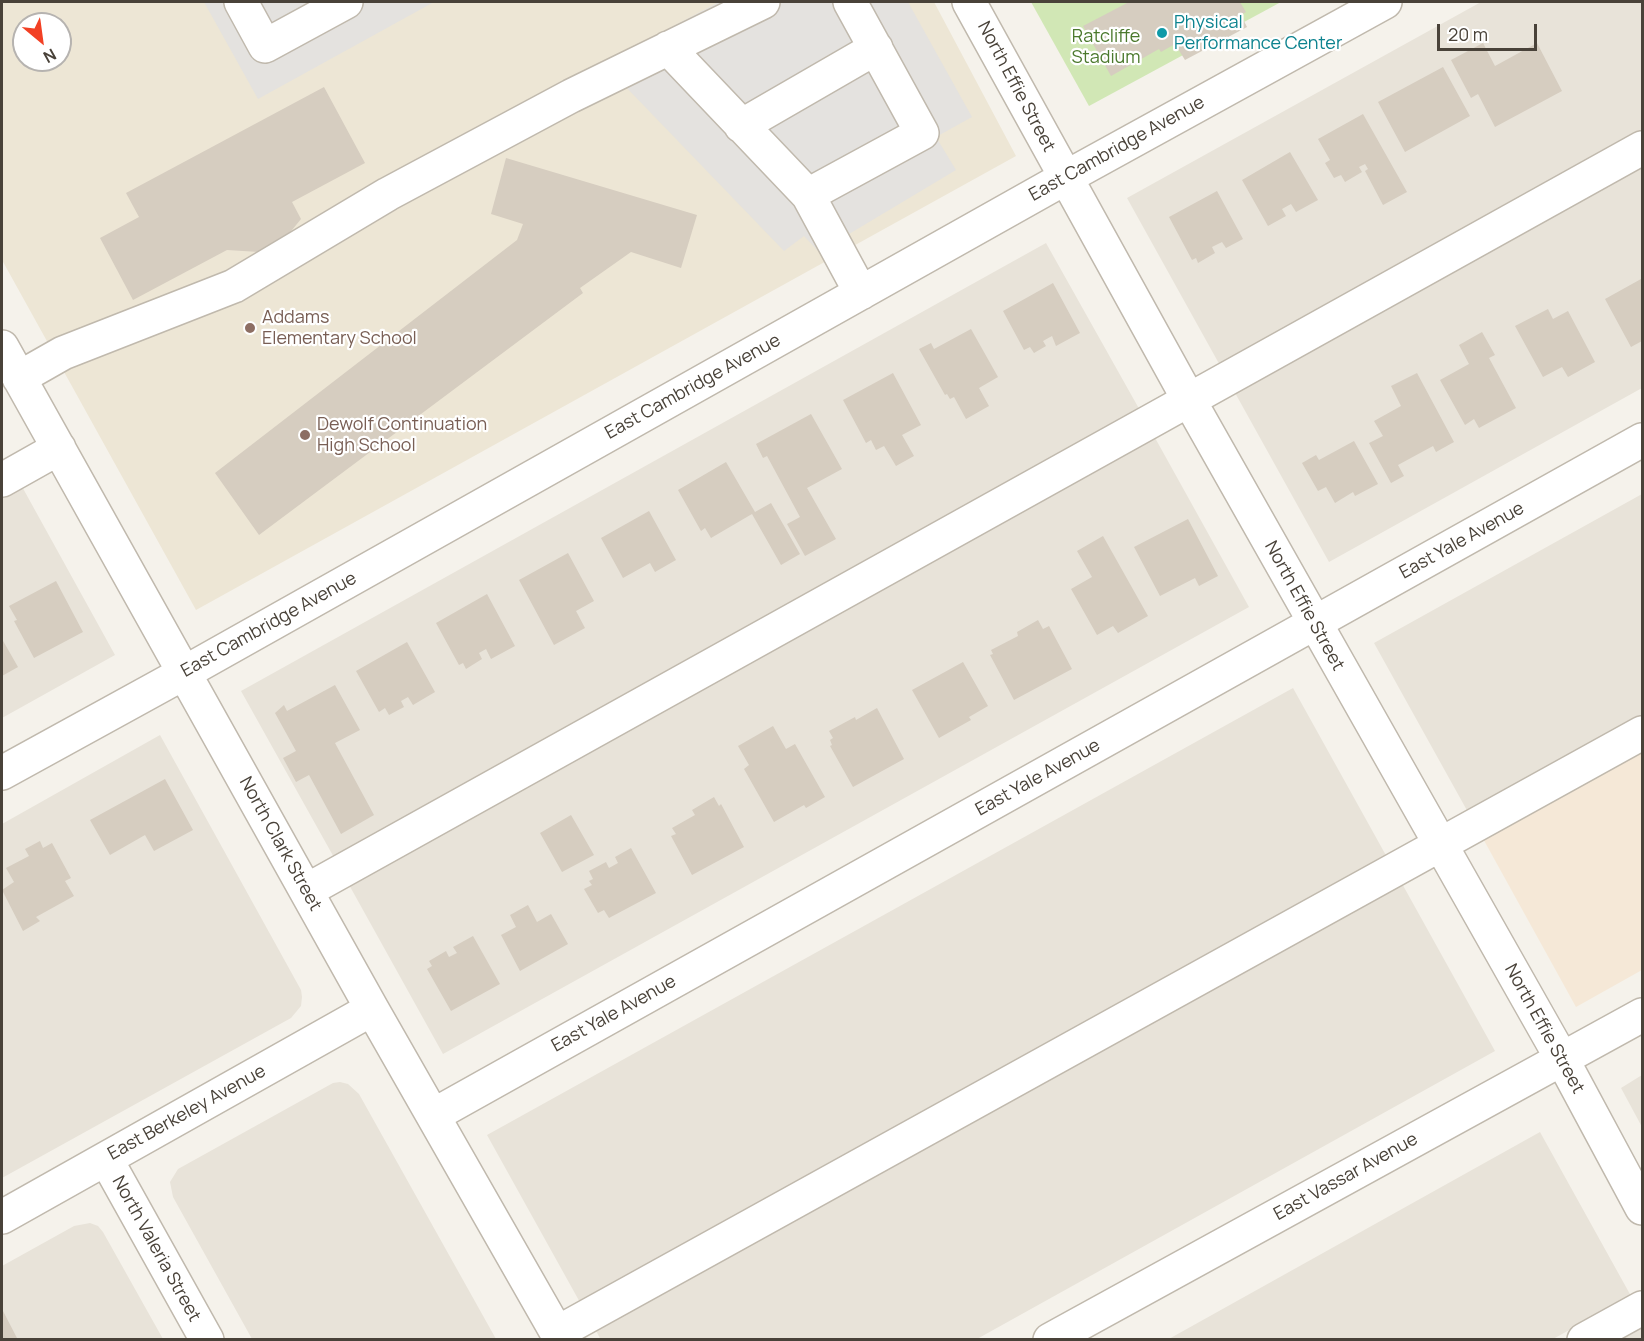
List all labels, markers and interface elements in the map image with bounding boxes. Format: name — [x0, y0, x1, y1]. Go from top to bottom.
north arrow — [12, 12, 72, 72]
place label: Physical Performance Center — [1174, 12, 1342, 54]
scale bar — [1440, 12, 1540, 50]
street label: North Effie Street — [973, 18, 1059, 156]
text: 20 m — [1448, 22, 1488, 46]
park label: Ratcliffe Stadium — [1071, 26, 1141, 68]
marker: Physical Performance Center — [1155, 26, 1169, 40]
text: N — [39, 44, 60, 68]
street label: East Cambridge Avenue — [1026, 92, 1208, 206]
place label: Addams Elementary School — [262, 307, 417, 350]
marker: Addams Elementary School — [243, 321, 257, 335]
street label: East Cambridge Avenue — [602, 330, 784, 444]
place label: Dewolf Continuation High School — [317, 414, 487, 456]
marker: Dewolf Continuation High School — [298, 428, 312, 442]
street label: East Yale Avenue — [1396, 498, 1528, 584]
street label: North Effie Street — [1260, 538, 1348, 674]
street label: East Cambridge Avenue — [178, 568, 360, 682]
street label: East Yale Avenue — [972, 735, 1104, 821]
street label: North Clark Street — [234, 773, 326, 915]
street label: North Effie Street — [1500, 961, 1588, 1097]
street label: East Yale Avenue — [548, 971, 680, 1057]
street label: East Berkeley Avenue — [104, 1061, 270, 1165]
street label: East Vassar Avenue — [1270, 1128, 1422, 1226]
street label: North Valeria Street — [107, 1173, 205, 1325]

